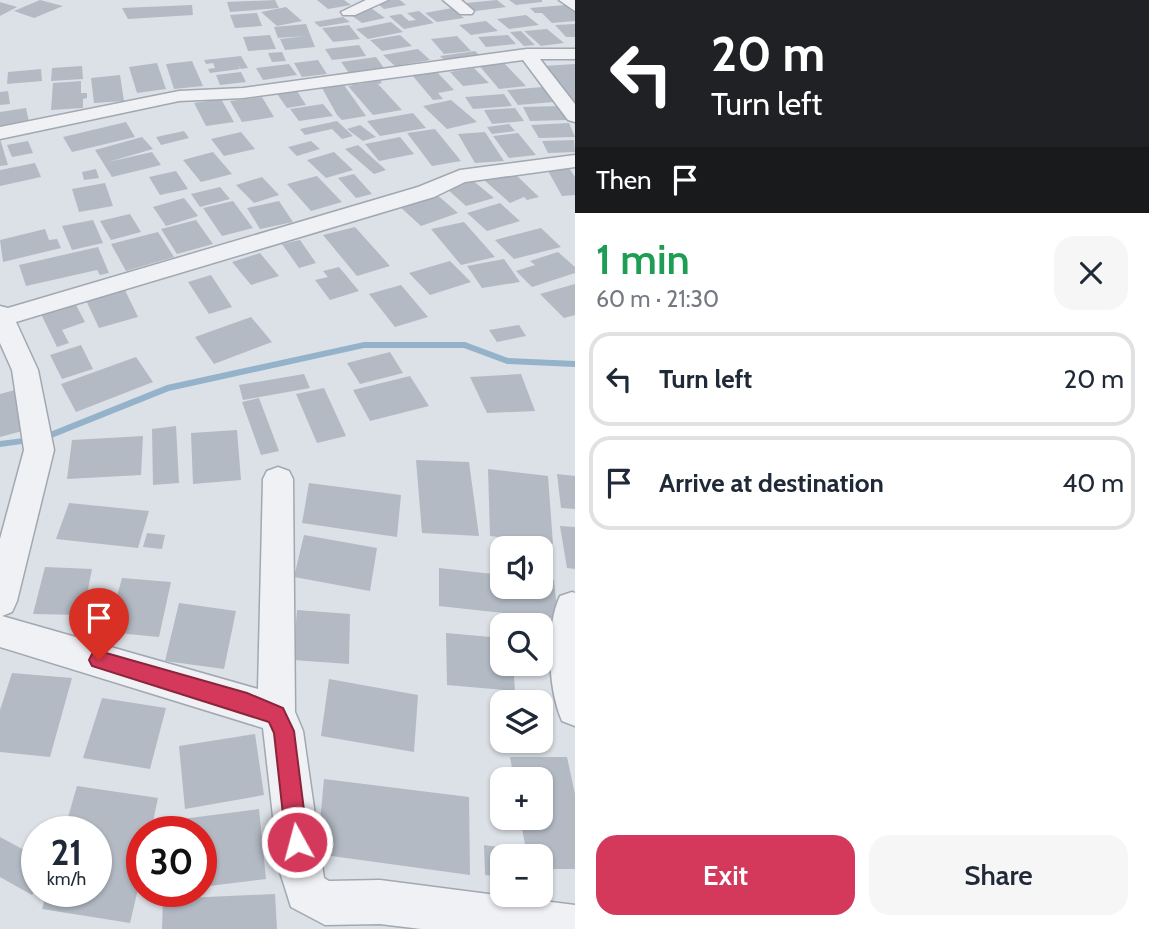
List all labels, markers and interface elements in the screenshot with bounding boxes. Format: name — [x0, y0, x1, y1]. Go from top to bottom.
text: 20 m — [711, 24, 825, 83]
icon: left — [596, 28, 687, 119]
text: Turn left — [711, 84, 822, 123]
icon: arrive — [666, 161, 704, 199]
text: Then — [596, 164, 652, 196]
text: 1 min — [596, 233, 690, 285]
button: close — [1054, 236, 1128, 310]
text: 60 m · 21:30 — [596, 285, 719, 313]
icon: left — [600, 360, 638, 398]
text: Turn left — [659, 363, 752, 395]
text: 20 m — [1064, 363, 1124, 395]
icon: arrive — [600, 464, 638, 502]
text: Arrive at destination — [659, 467, 884, 499]
text: 40 m — [1062, 467, 1124, 499]
map controls — [490, 536, 553, 907]
button: sound — [490, 536, 553, 599]
pin — [69, 588, 129, 660]
icon: arrive — [80, 599, 118, 637]
button: search — [490, 613, 553, 676]
button: layers — [490, 690, 553, 753]
button: + — [490, 767, 553, 830]
position arrow — [260, 805, 334, 879]
speed limit sign: 30 — [126, 816, 217, 907]
text: 21 — [51, 831, 82, 874]
button: Exit — [596, 835, 855, 915]
button: Share — [869, 835, 1128, 915]
button: − — [490, 844, 553, 907]
text: km/h — [47, 868, 86, 890]

